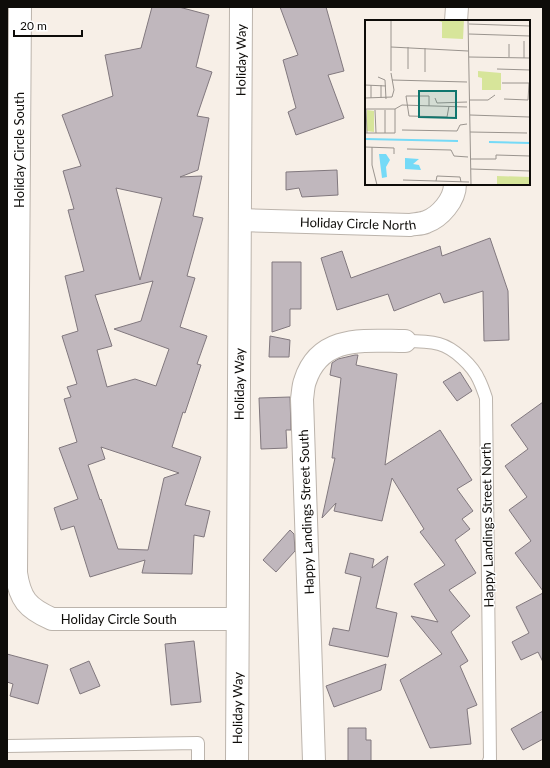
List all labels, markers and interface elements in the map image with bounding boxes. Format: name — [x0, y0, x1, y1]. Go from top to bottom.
scale bar — [14, 12, 82, 38]
text: 20 m — [20, 18, 47, 33]
inset map — [365, 20, 530, 185]
street label: Holiday Way — [233, 24, 249, 96]
street label: Holiday Circle South — [11, 92, 27, 208]
street label: Holiday Circle North — [300, 214, 417, 233]
street label: Holiday Way — [231, 348, 247, 420]
street label: Happy Landings Street South — [295, 429, 317, 595]
street label: Happy Landings Street North — [478, 442, 496, 608]
street label: Holiday Circle South — [61, 611, 177, 627]
street label: Holiday Way — [229, 672, 245, 744]

